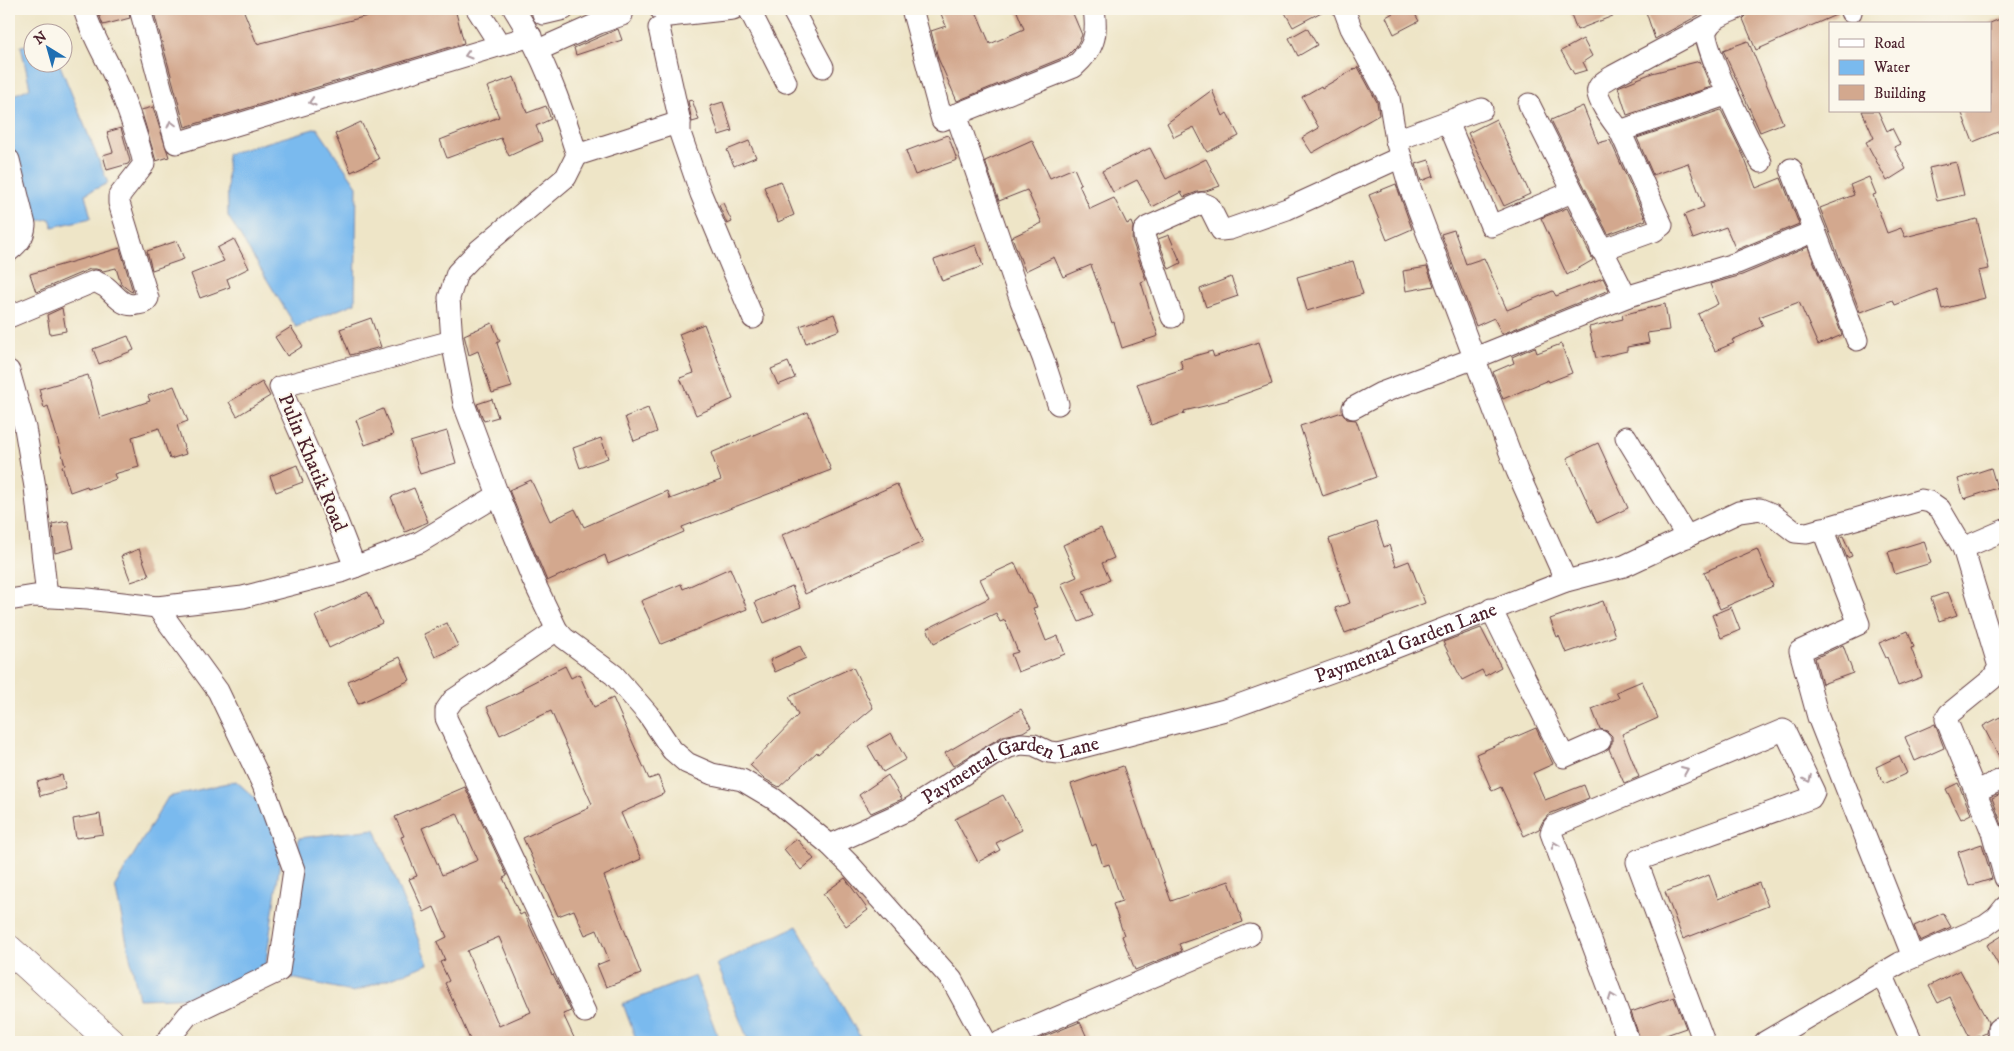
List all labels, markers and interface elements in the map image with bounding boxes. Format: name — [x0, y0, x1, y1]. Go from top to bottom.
north arrow — [22, 22, 72, 72]
legend — [1829, 22, 1992, 112]
text: N — [31, 27, 51, 49]
text: Road — [1874, 34, 1906, 53]
one-way arrow — [464, 49, 472, 59]
text: Water — [1873, 58, 1910, 77]
text: Building — [1874, 84, 1926, 103]
one-way arrow — [309, 96, 317, 106]
one-way arrow — [166, 119, 177, 128]
street label: Pulin Khatik Road — [272, 390, 352, 536]
street label: Paymental Garden Lane — [1312, 597, 1500, 689]
street label: Paymental Garden Lane — [917, 731, 1102, 810]
one-way arrow — [1680, 766, 1689, 777]
one-way arrow — [1802, 774, 1812, 783]
one-way arrow — [1551, 841, 1561, 849]
one-way arrow — [1608, 993, 1618, 1001]

